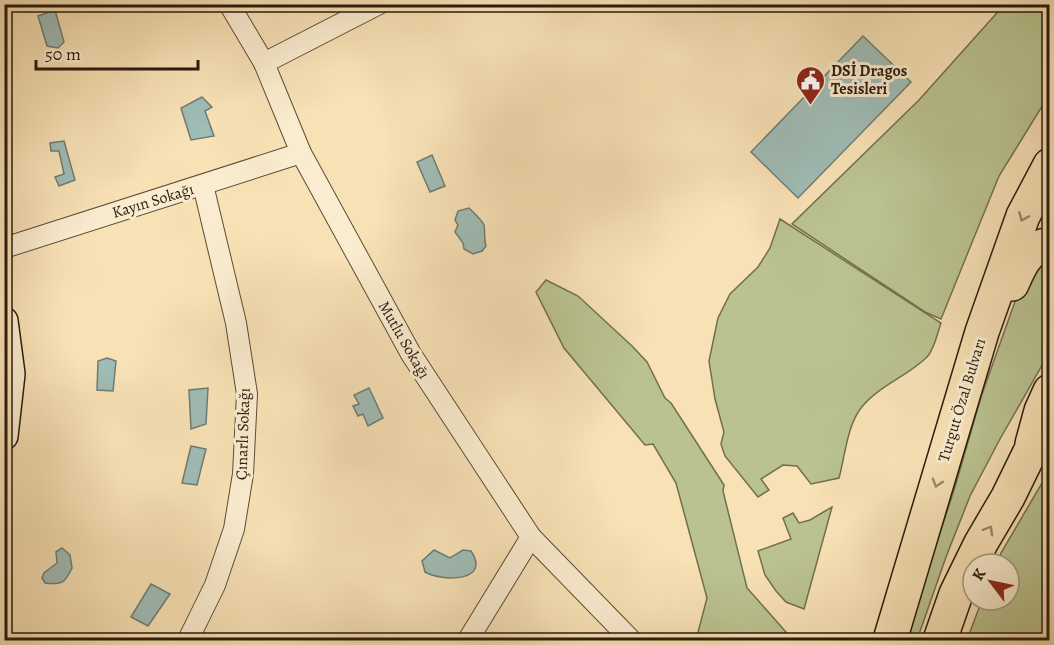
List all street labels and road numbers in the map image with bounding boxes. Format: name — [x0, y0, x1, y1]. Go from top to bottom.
street label: Kayın Sokağı — [109, 178, 197, 224]
street label: Mutlu Sokağı — [373, 297, 435, 383]
street label: Turgut Özal Bulvarı — [933, 335, 991, 465]
street label: Çınarlı Sokağı — [230, 388, 256, 480]

